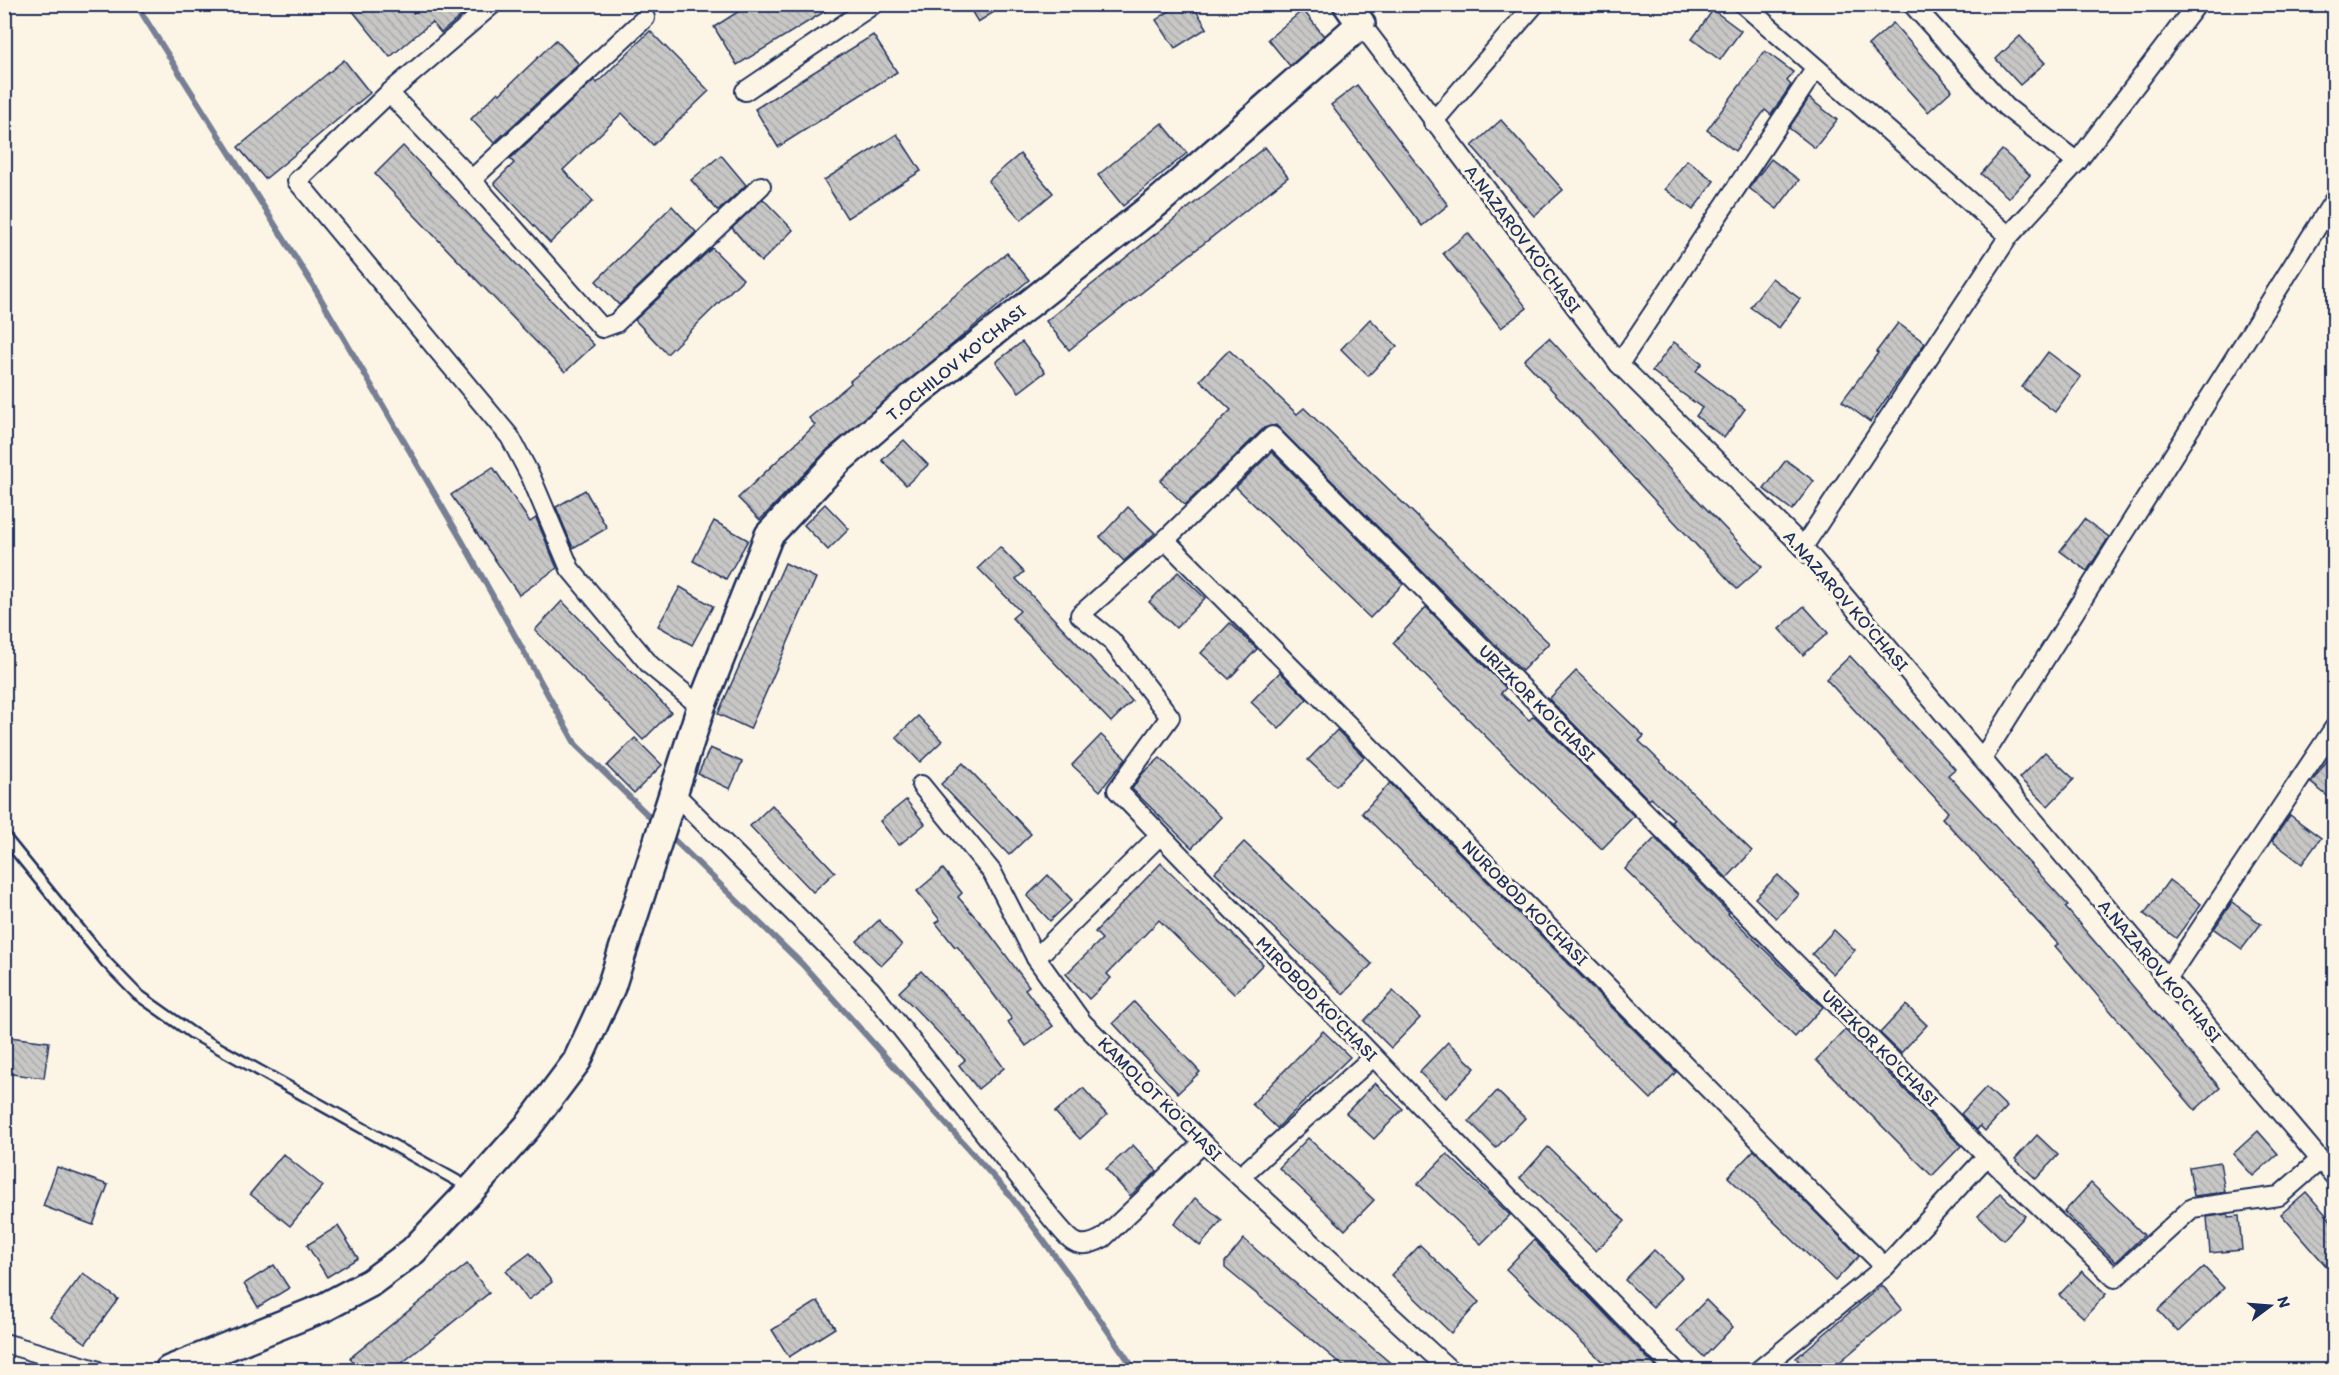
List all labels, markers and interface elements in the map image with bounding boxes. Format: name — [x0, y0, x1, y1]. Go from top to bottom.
street label: A.NAZAROV KO'CHASI — [1460, 160, 1586, 318]
street label: T.OCHILOV KO'CHASI — [882, 300, 1030, 426]
street label: A.NAZAROV KO'CHASI — [1779, 526, 1913, 676]
street label: URIZKOR KO'CHASI — [1474, 640, 1600, 766]
street label: NUROBOD KO'CHASI — [1457, 835, 1593, 971]
street label: A.NAZAROV KO'CHASI — [2094, 895, 2226, 1047]
street label: MIROBOD KO'CHASI — [1251, 932, 1383, 1066]
street label: URIZKOR KO'CHASI — [1817, 985, 1943, 1111]
street label: KAMOLOT KO'CHASI — [1093, 1032, 1227, 1166]
north arrow — [2240, 1276, 2300, 1336]
text: N — [2273, 1294, 2295, 1310]

